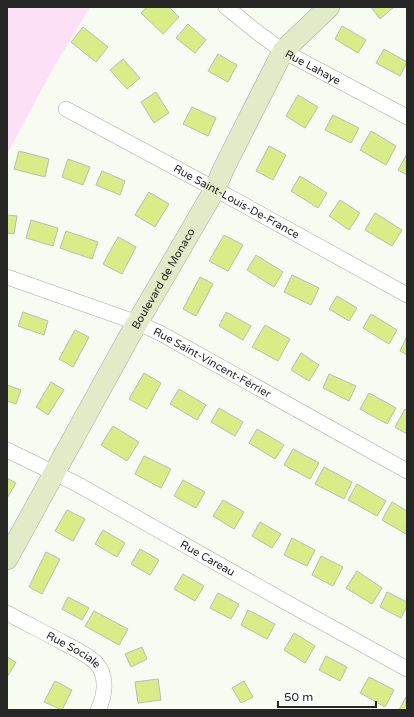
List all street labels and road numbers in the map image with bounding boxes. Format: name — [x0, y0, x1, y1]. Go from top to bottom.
street label: Rue Lahaye — [283, 47, 343, 87]
street label: Rue Saint-Louis-De-France — [172, 162, 302, 241]
street label: Boulevard de Monaco — [129, 225, 198, 331]
street label: Rue Saint-Vincent-Férrier — [152, 324, 274, 401]
street label: Rue Careau — [178, 537, 237, 579]
street label: Rue Sociale — [44, 628, 104, 670]

